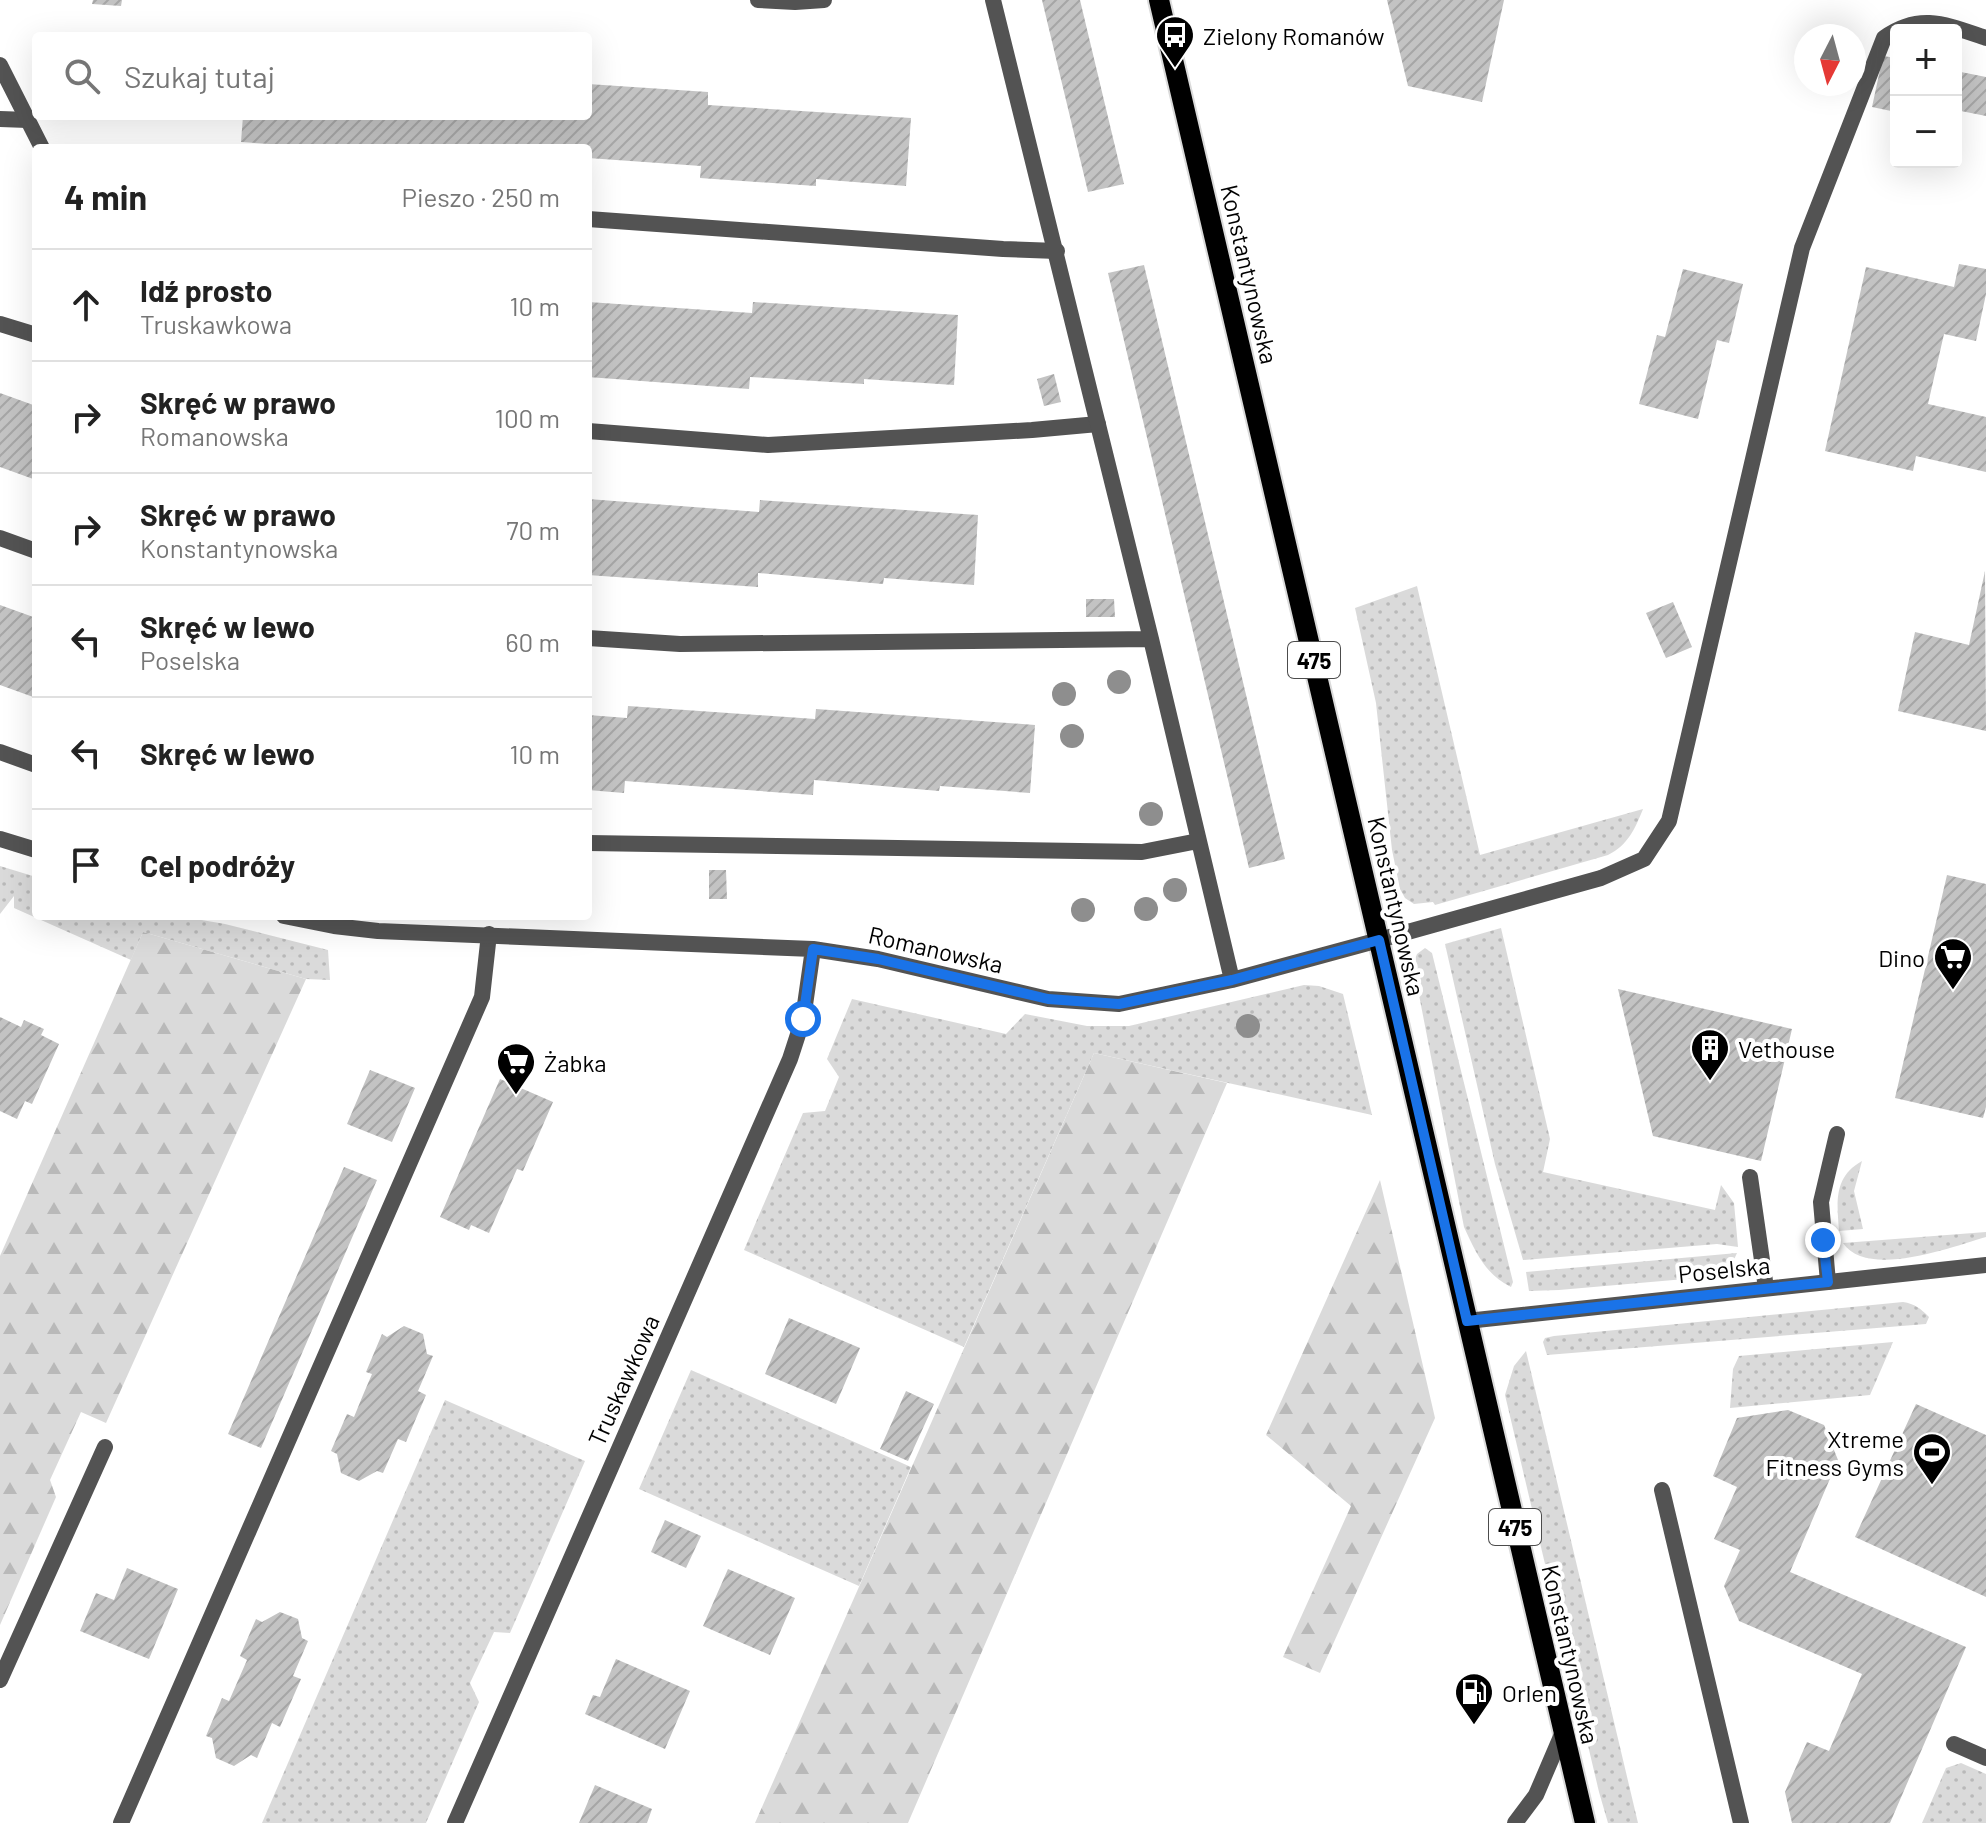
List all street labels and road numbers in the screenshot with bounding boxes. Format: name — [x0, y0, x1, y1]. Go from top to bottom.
street label: Konstantynowska — [1215, 182, 1285, 366]
road number: 475 — [1288, 642, 1340, 678]
street label: Konstantynowska — [1362, 814, 1432, 998]
street label: Romanowska — [866, 919, 1006, 979]
street label: Poselska — [1677, 1250, 1771, 1288]
street label: Truskawkowa — [581, 1310, 665, 1450]
road number: 475 — [1489, 1509, 1541, 1545]
street label: Konstantynowska — [1536, 1562, 1606, 1746]

